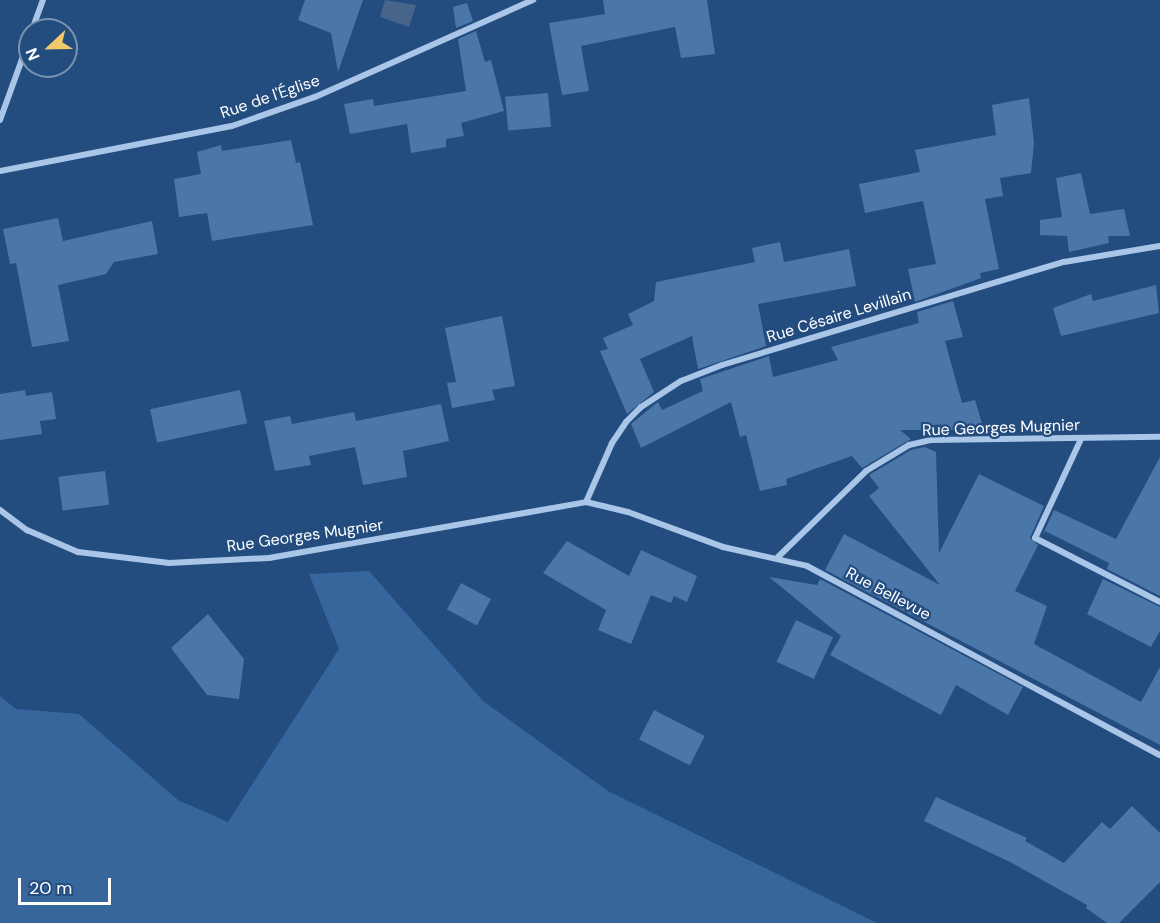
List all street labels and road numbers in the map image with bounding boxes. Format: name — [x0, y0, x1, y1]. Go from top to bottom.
street label: Rue de l'Église — [218, 71, 322, 123]
street label: Rue Césaire Levillain — [764, 285, 914, 347]
street label: Rue Georges Mugnier — [922, 416, 1080, 440]
street label: Rue Georges Mugnier — [225, 515, 385, 557]
street label: Rue Bellevue — [842, 564, 934, 624]

